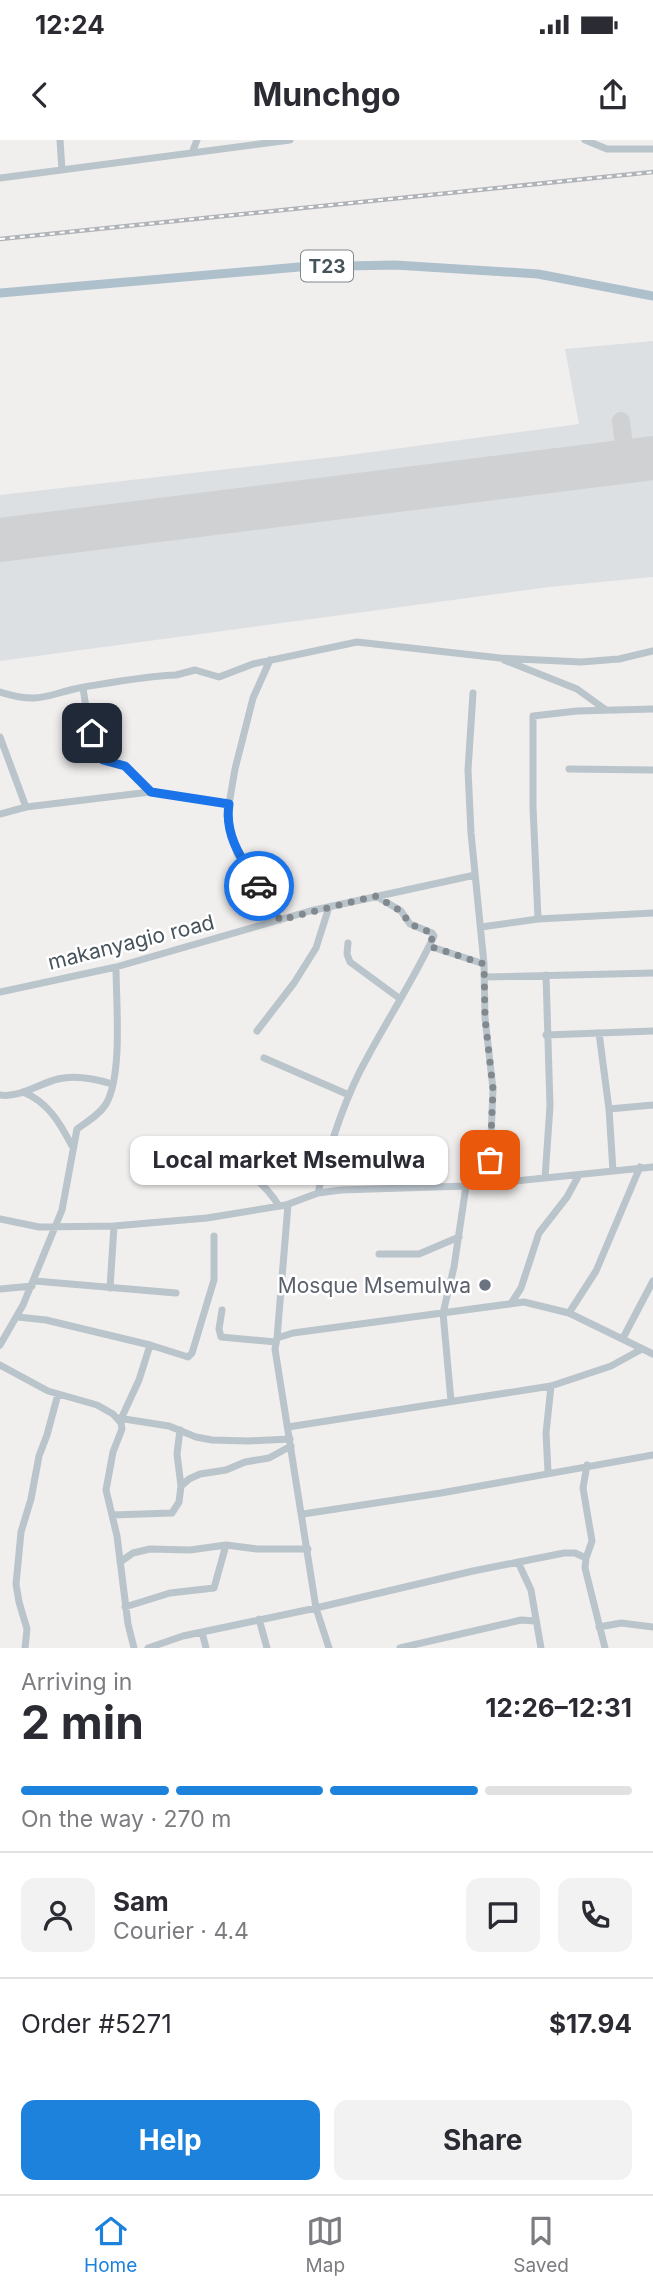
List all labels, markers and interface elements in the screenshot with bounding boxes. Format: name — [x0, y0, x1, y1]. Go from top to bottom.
text: 12:24 — [35, 9, 105, 40]
text: Munchgo — [252, 75, 401, 114]
icon: back — [21, 76, 59, 114]
icon: share — [594, 76, 632, 114]
road number: T23 — [301, 250, 353, 282]
pin — [62, 703, 122, 763]
icon: home — [73, 714, 111, 752]
courier — [224, 851, 294, 921]
icon: car — [240, 867, 278, 905]
street label: makanyagio road — [45, 909, 217, 975]
pin — [460, 1130, 520, 1190]
callout: Local market Msemulwa — [130, 1136, 448, 1184]
icon: bag — [471, 1141, 509, 1179]
text: Local market Msemulwa — [153, 1146, 425, 1174]
place label: Mosque Msemulwa — [278, 1273, 471, 1298]
marker: Mosque Msemulwa — [477, 1277, 493, 1293]
text: Arriving in — [21, 1668, 132, 1696]
text: 12:26–12:31 — [485, 1692, 632, 1723]
text: 2 min — [21, 1694, 144, 1750]
text: On the way · 270 m — [21, 1805, 231, 1833]
button: person — [21, 1878, 95, 1952]
button: chat — [466, 1878, 540, 1952]
button: phone — [558, 1878, 632, 1952]
text: Sam — [113, 1886, 169, 1917]
text: Courier · 4.4 — [113, 1917, 249, 1945]
text: Order #5271 — [21, 2008, 172, 2039]
text: $17.94 — [549, 2008, 632, 2039]
button: Help — [21, 2100, 320, 2180]
button: Share — [334, 2100, 632, 2180]
tab: Home — [84, 2212, 137, 2277]
tab: Map — [306, 2212, 345, 2277]
tab: Saved — [513, 2212, 569, 2277]

